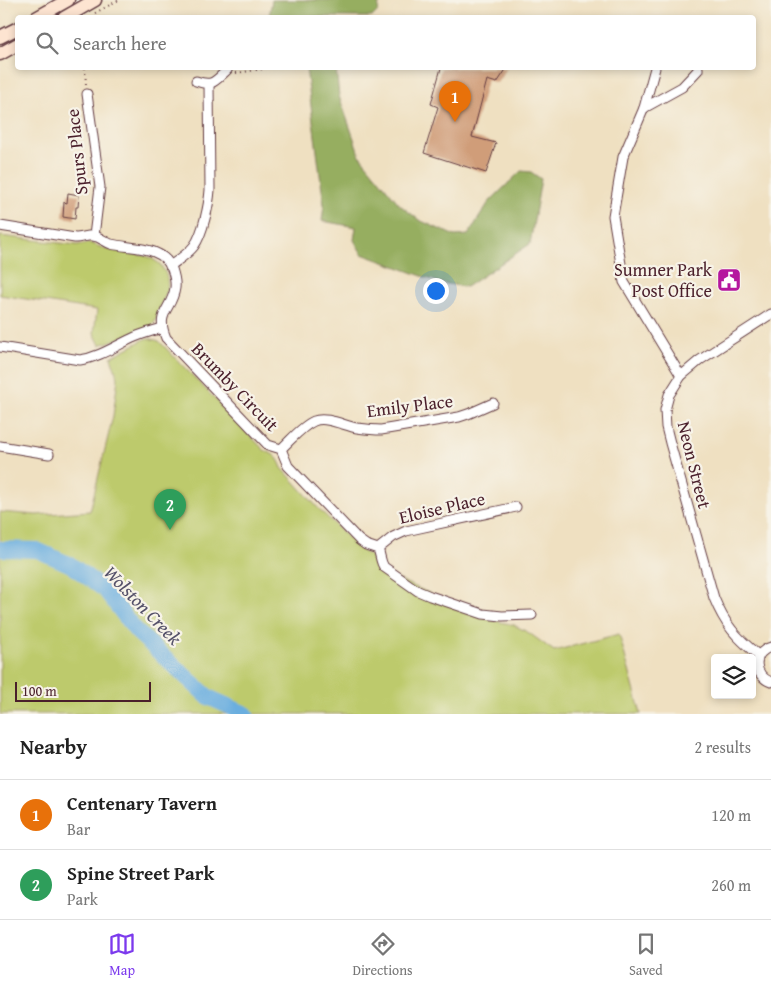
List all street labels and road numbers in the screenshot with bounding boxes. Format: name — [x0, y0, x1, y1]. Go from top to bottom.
street label: Spurs Place — [59, 108, 94, 196]
street label: Brumby Circuit — [186, 336, 286, 438]
street label: Emily Place — [365, 387, 455, 424]
street label: Neon Street — [671, 418, 719, 512]
street label: Eloise Place — [396, 485, 488, 531]

